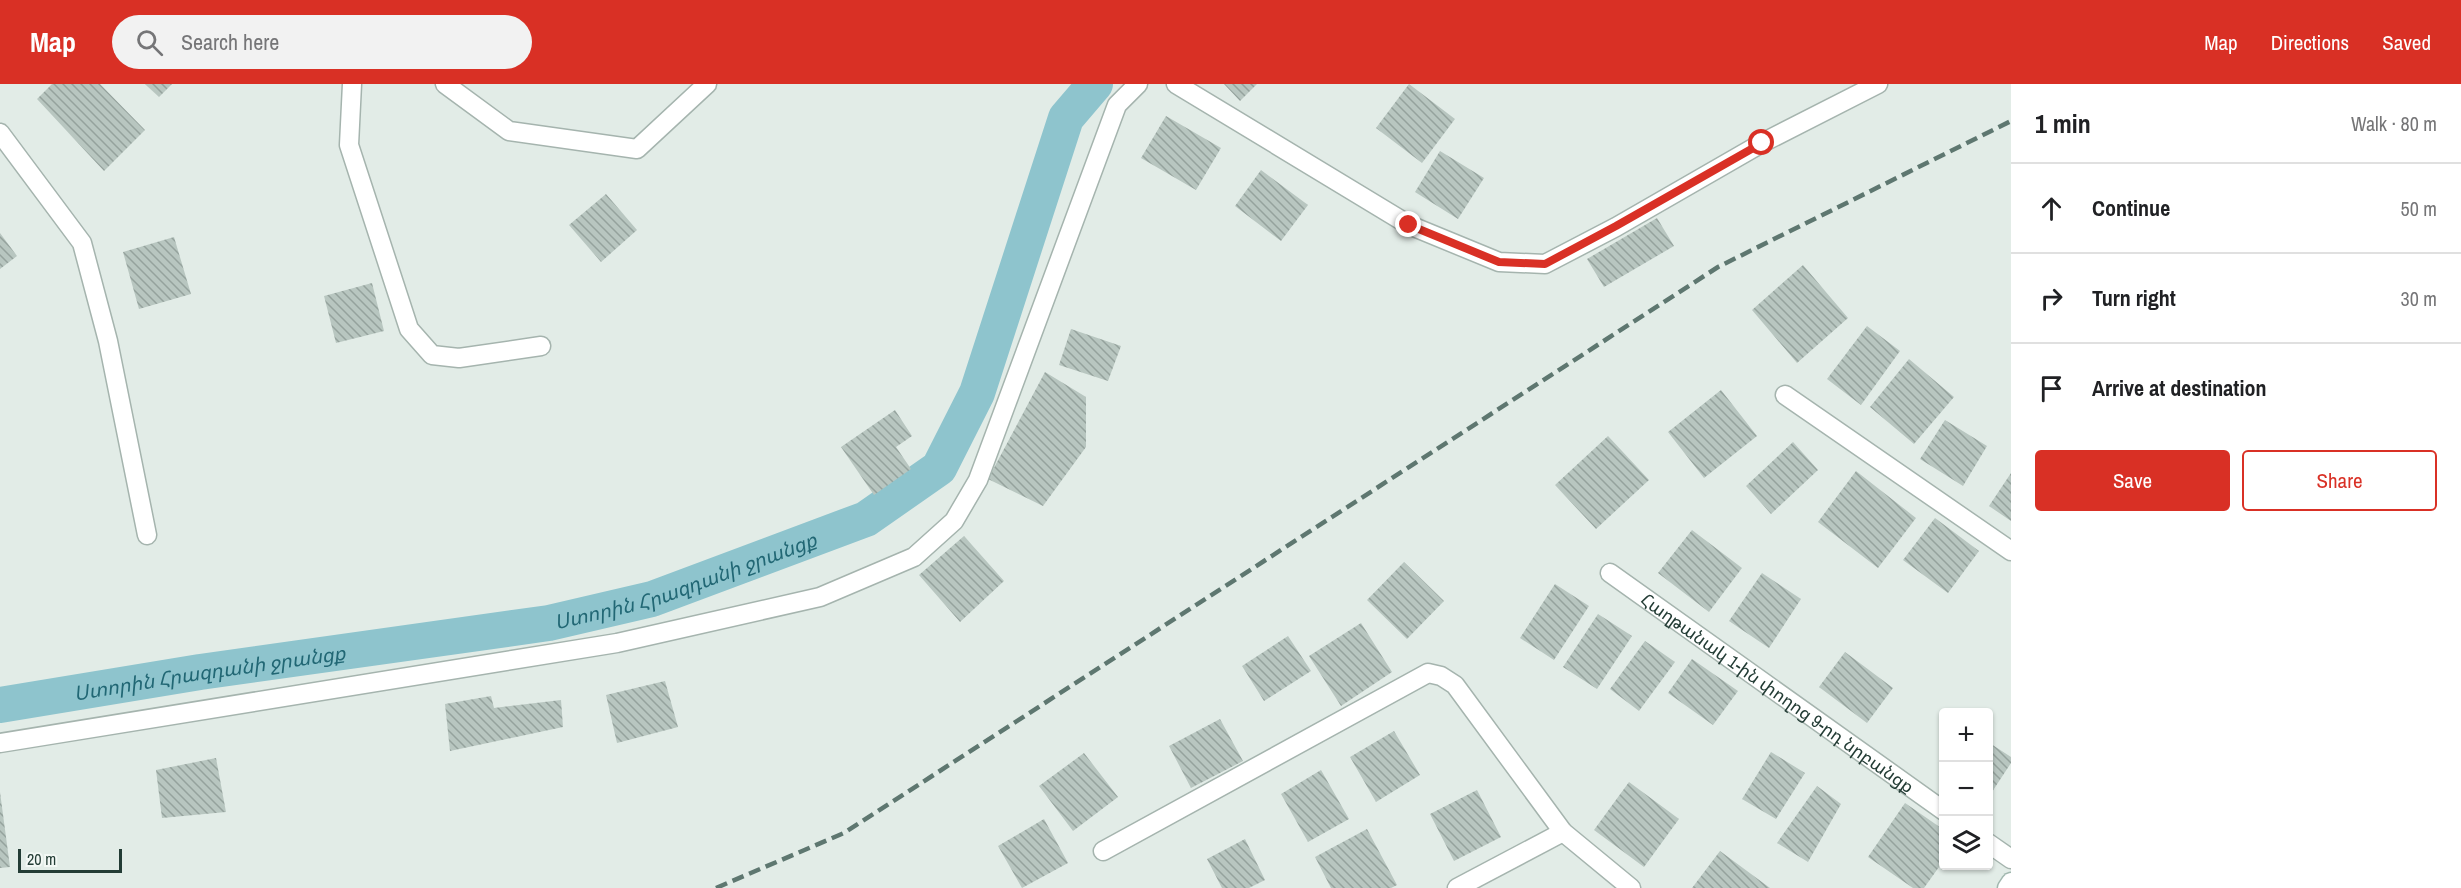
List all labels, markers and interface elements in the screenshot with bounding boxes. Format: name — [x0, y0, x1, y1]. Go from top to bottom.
search box — [112, 15, 532, 69]
text: Map — [30, 23, 76, 61]
icon: search — [133, 26, 166, 59]
text: Search here — [181, 27, 279, 57]
text: Map — [2204, 28, 2238, 57]
text: Directions — [2271, 28, 2349, 57]
text: Saved — [2382, 28, 2431, 57]
text: 1 min — [2035, 106, 2091, 141]
text: Walk · 80 m — [2351, 110, 2437, 137]
route start — [1748, 129, 1774, 155]
icon: ahead — [2035, 192, 2068, 225]
text: Continue — [2092, 193, 2170, 223]
text: 50 m — [2401, 195, 2437, 222]
route end — [1395, 211, 1421, 237]
icon: right — [2035, 282, 2068, 315]
text: Turn right — [2092, 283, 2176, 313]
text: 30 m — [2401, 285, 2437, 312]
icon: arrive — [2035, 372, 2068, 405]
text: Arrive at destination — [2092, 373, 2266, 403]
button: Save — [2035, 450, 2230, 511]
button: Share — [2242, 450, 2437, 511]
water label: Ստորին Հրազդանի ջրանցք — [551, 525, 821, 635]
street label: Հաղթանակ 1-ին փողոց 9-րդ նրբանցք — [1636, 587, 1919, 799]
water label: Ստորին Հրազդանի ջրանցք — [72, 638, 348, 706]
map controls — [1939, 708, 1993, 870]
button: + — [1939, 708, 1993, 762]
button: − — [1939, 762, 1993, 816]
button: layers — [1939, 816, 1993, 870]
scale bar — [18, 846, 122, 874]
text: 20 m — [27, 848, 56, 870]

